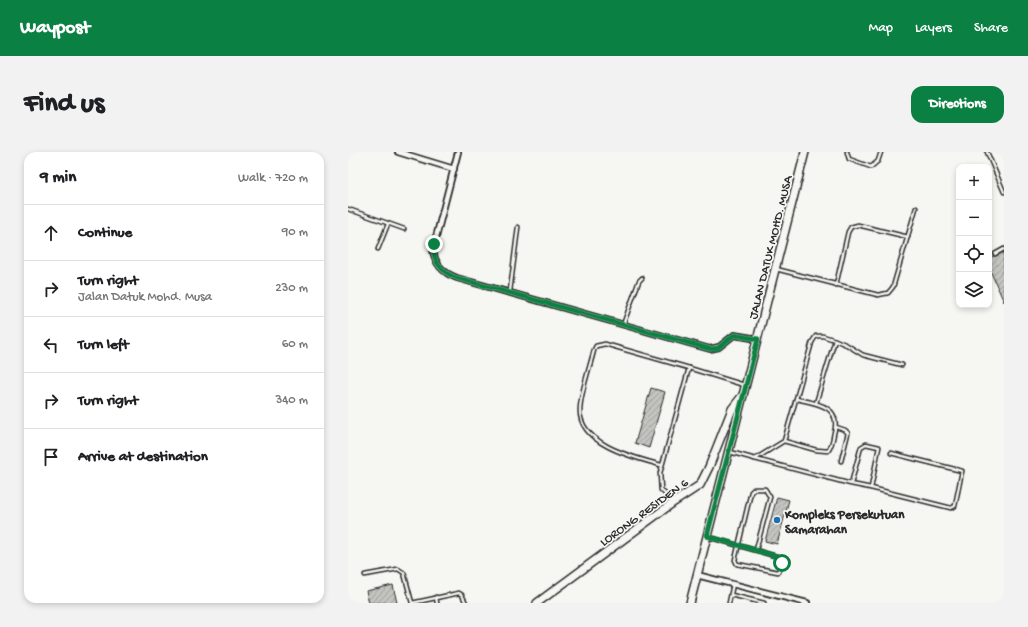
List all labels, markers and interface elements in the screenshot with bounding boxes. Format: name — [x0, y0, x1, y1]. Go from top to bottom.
text: Waypost — [20, 17, 90, 40]
text: Map — [869, 20, 893, 37]
text: Layers — [915, 20, 952, 37]
text: Share — [974, 20, 1008, 37]
button: Directions — [911, 86, 1004, 123]
text: Find us — [24, 88, 104, 121]
map controls — [956, 164, 992, 308]
button: + — [956, 164, 992, 200]
text: 9 min — [40, 168, 76, 188]
text: Walk · 720 m — [238, 171, 308, 186]
street label: JALAN DATUK MOHD. MUSA — [746, 173, 797, 321]
button: − — [956, 200, 992, 236]
icon: ahead — [40, 222, 62, 244]
text: Continue — [78, 224, 132, 242]
text: 90 m — [282, 225, 308, 240]
route end — [425, 235, 443, 253]
button: locate — [956, 236, 992, 272]
text: Turn right — [78, 272, 138, 290]
button: layers — [956, 272, 992, 308]
icon: right — [40, 278, 62, 300]
text: 230 m — [275, 281, 308, 296]
text: Jalan Datuk Mohd. Musa — [78, 290, 212, 305]
icon: left — [40, 334, 62, 356]
text: Turn left — [78, 336, 129, 354]
text: 60 m — [282, 337, 308, 352]
icon: right — [40, 390, 62, 412]
text: Turn right — [78, 392, 138, 410]
text: 340 m — [275, 393, 308, 408]
icon: arrive — [40, 446, 62, 468]
text: Arrive at destination — [78, 448, 208, 466]
street label: LORONG RESIDEN 6 — [597, 476, 692, 550]
place label: Kompleks Persekutuan Samarahan — [784, 508, 905, 538]
marker: Kompleks Persekutuan Samarahan — [772, 515, 782, 525]
route start — [773, 554, 791, 572]

